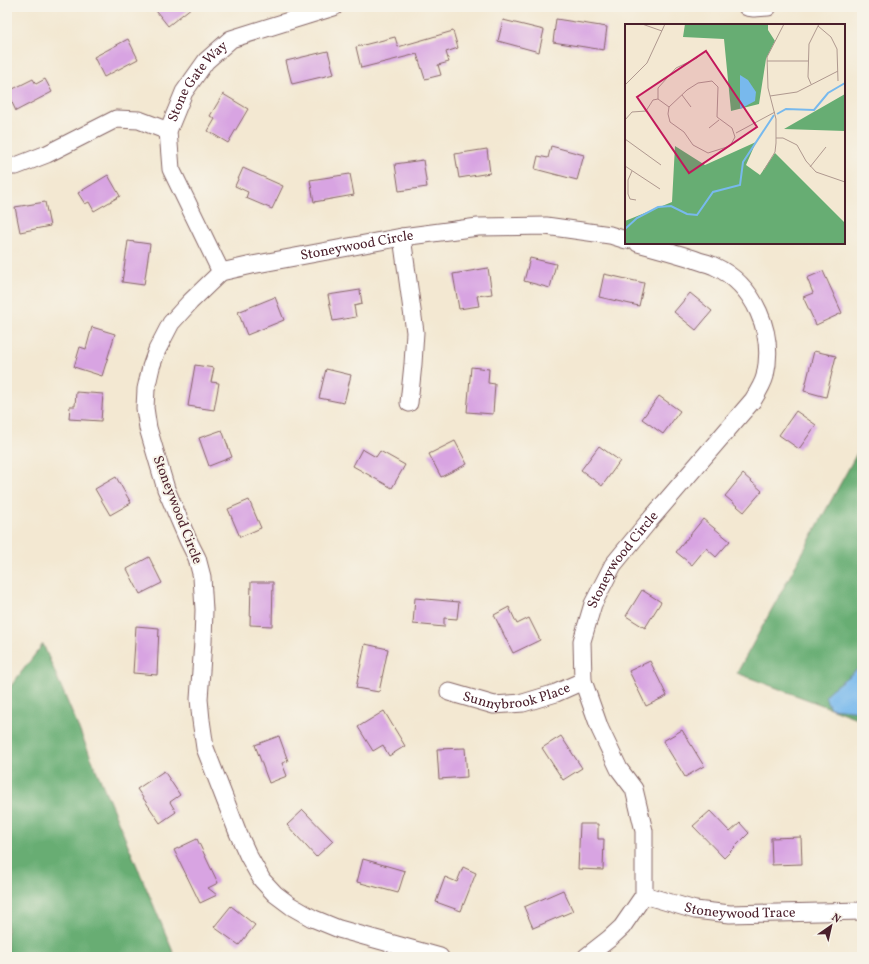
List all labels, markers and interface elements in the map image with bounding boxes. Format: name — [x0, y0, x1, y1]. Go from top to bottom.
inset map — [625, 24, 845, 244]
street label: Stone Gate Way — [163, 36, 232, 125]
street label: Stoneywood Circle — [299, 226, 415, 265]
street label: Stoneywood Circle — [148, 453, 207, 567]
street label: Stoneywood Circle — [583, 507, 663, 611]
street label: Sunnybrook Place — [461, 678, 574, 714]
street label: Stoneywood Trace — [682, 898, 796, 924]
north arrow — [811, 906, 851, 946]
text: N — [828, 910, 843, 927]

